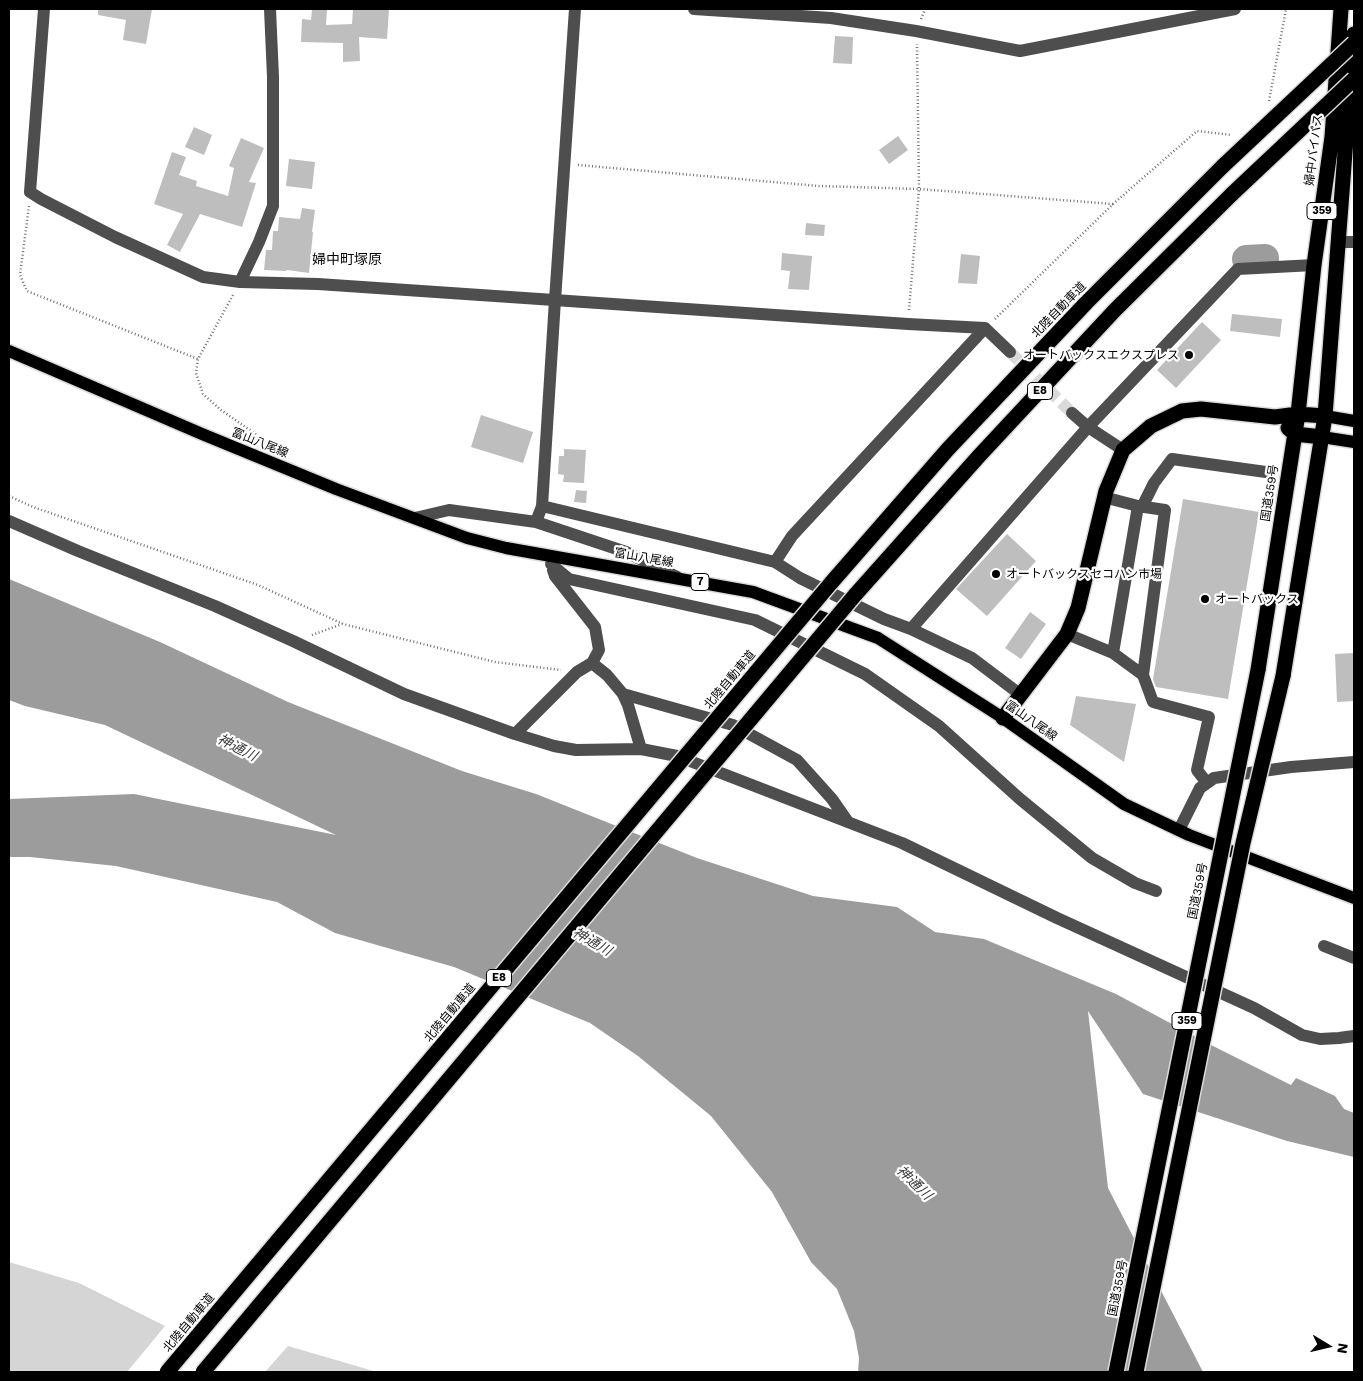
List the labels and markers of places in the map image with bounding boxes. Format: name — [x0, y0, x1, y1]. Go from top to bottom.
place label: オートバックスエクスプレス — [1023, 348, 1179, 362]
marker: オートバックスエクスプレス — [1183, 349, 1195, 361]
place label: オートバックスセコハン市場 — [1006, 567, 1162, 581]
marker: オートバックスセコハン市場 — [990, 568, 1002, 580]
place label: オートバックス — [1215, 592, 1299, 606]
marker: オートバックス — [1199, 593, 1211, 605]

